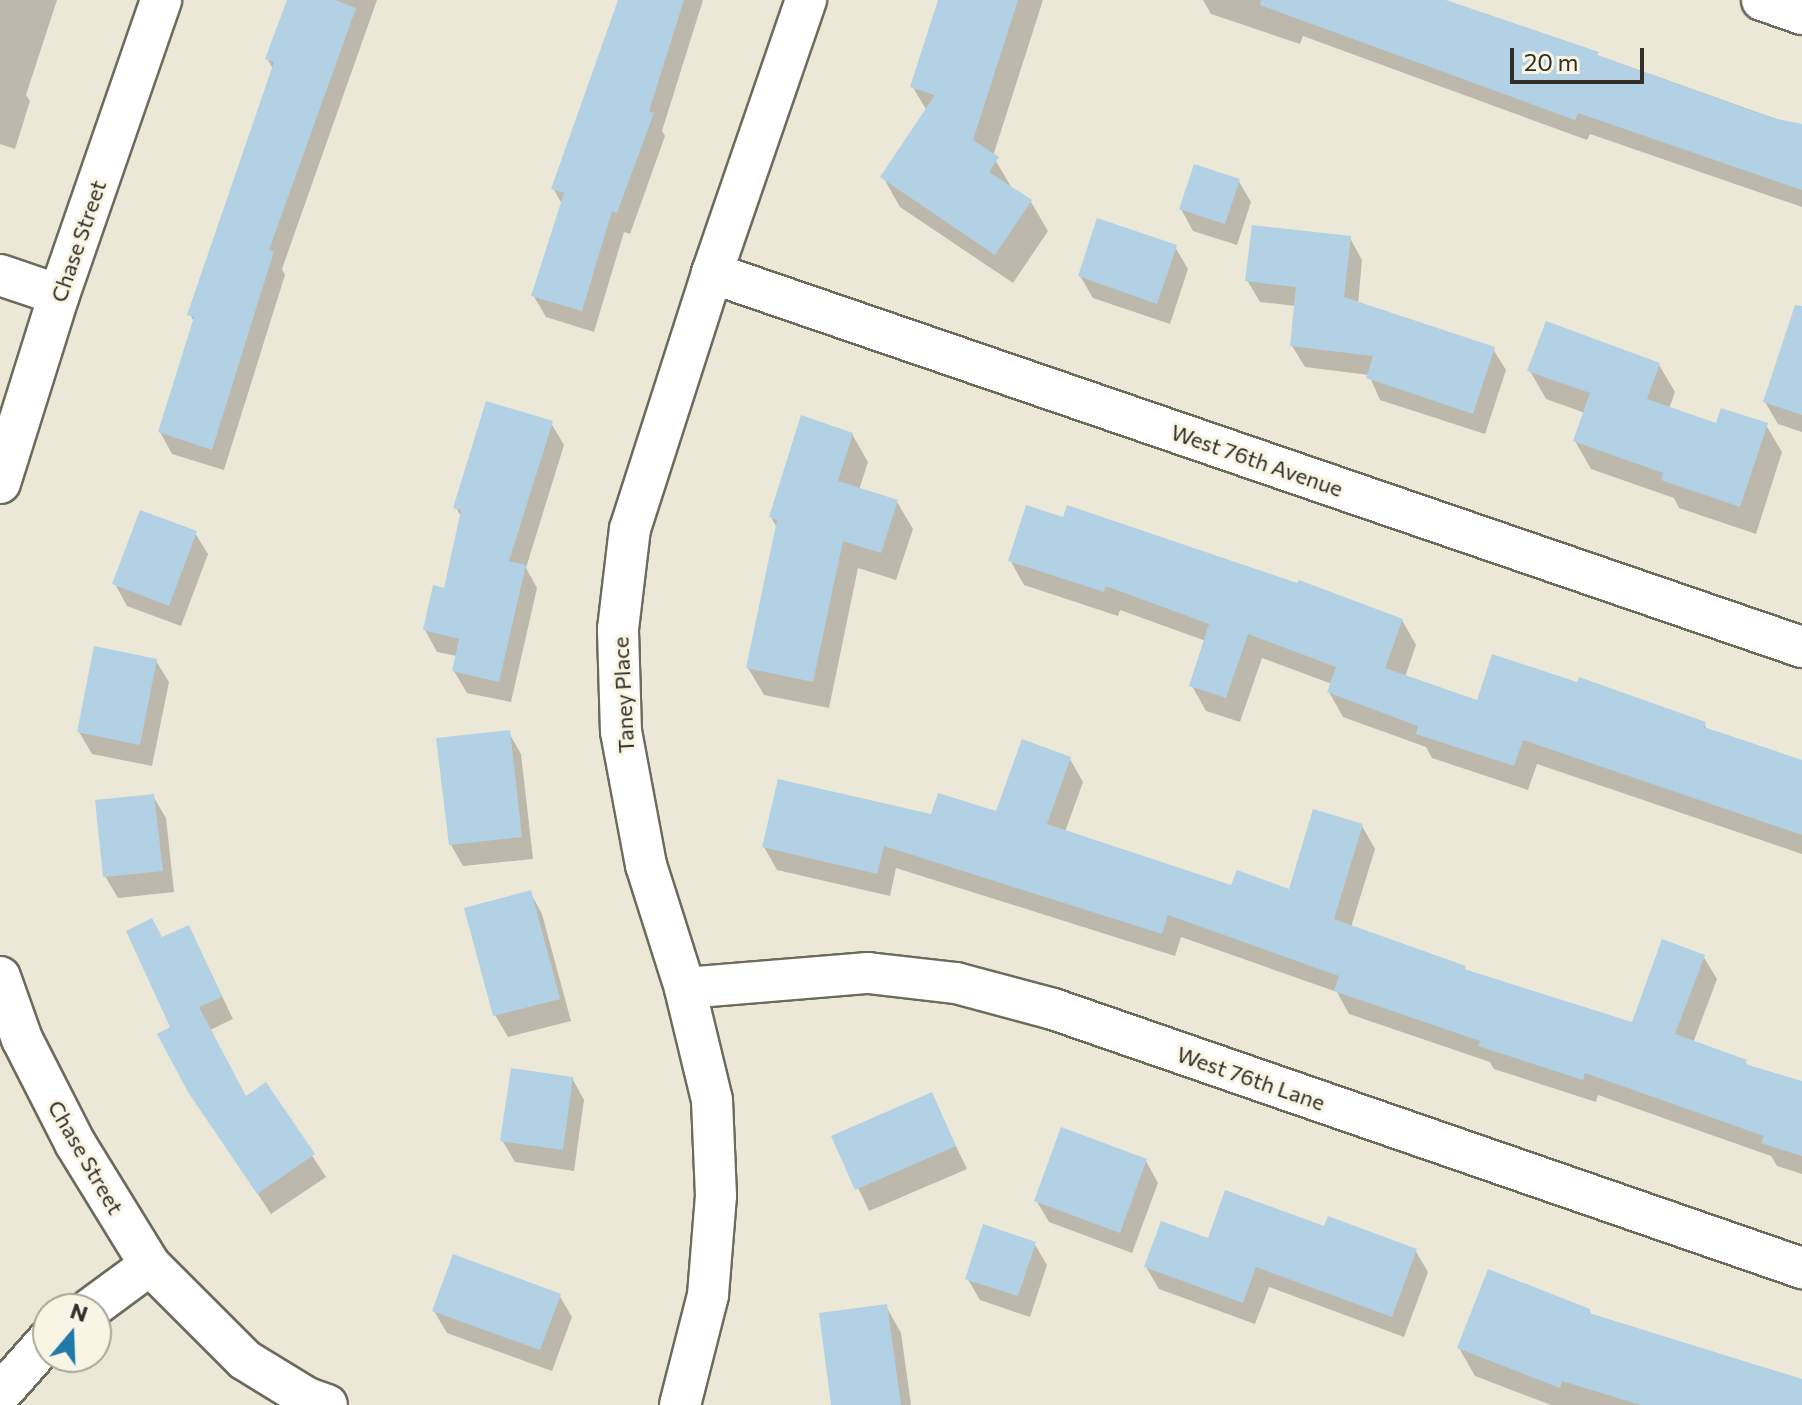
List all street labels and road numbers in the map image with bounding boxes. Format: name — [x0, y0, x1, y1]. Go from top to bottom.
street label: Chase Street — [45, 177, 111, 305]
street label: West 76th Avenue — [1168, 418, 1346, 502]
street label: Taney Place — [607, 636, 639, 754]
street label: West 76th Lane — [1174, 1040, 1328, 1116]
street label: Chase Street — [43, 1095, 129, 1219]

